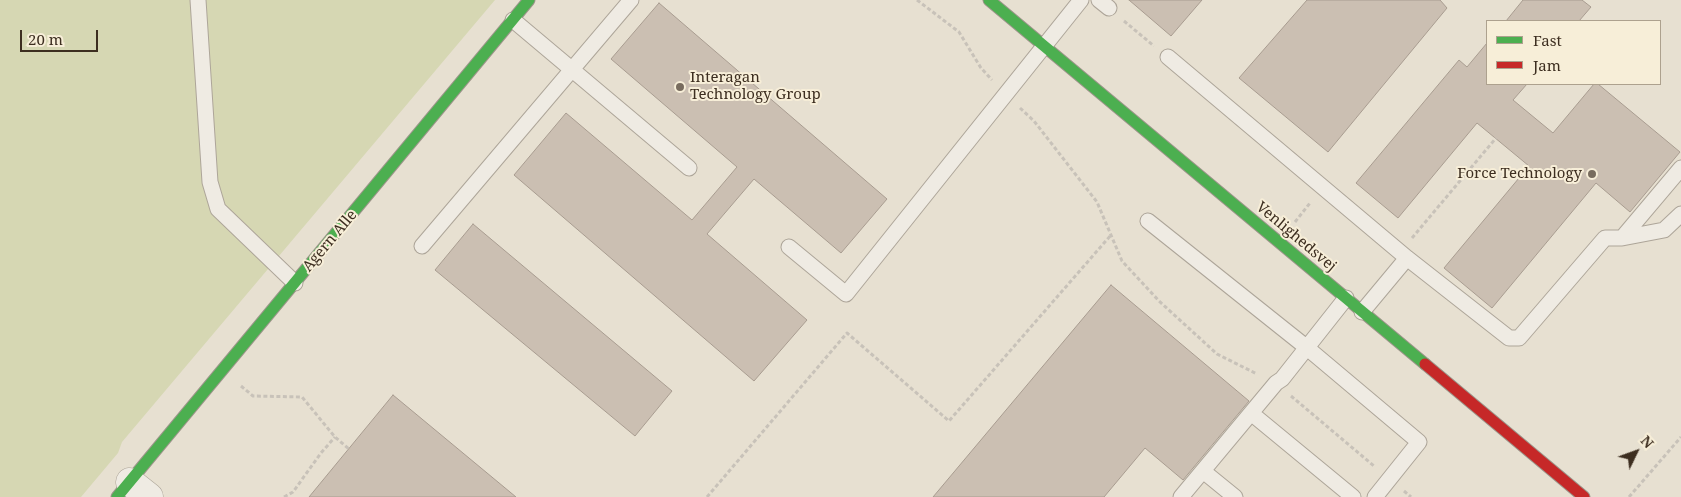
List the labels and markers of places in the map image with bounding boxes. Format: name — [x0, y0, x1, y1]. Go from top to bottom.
place label: Interagan Technology Group — [690, 69, 821, 104]
marker: Interagan Technology Group — [674, 81, 686, 93]
place label: Force Technology — [1457, 165, 1582, 183]
marker: Force Technology — [1586, 168, 1598, 180]

